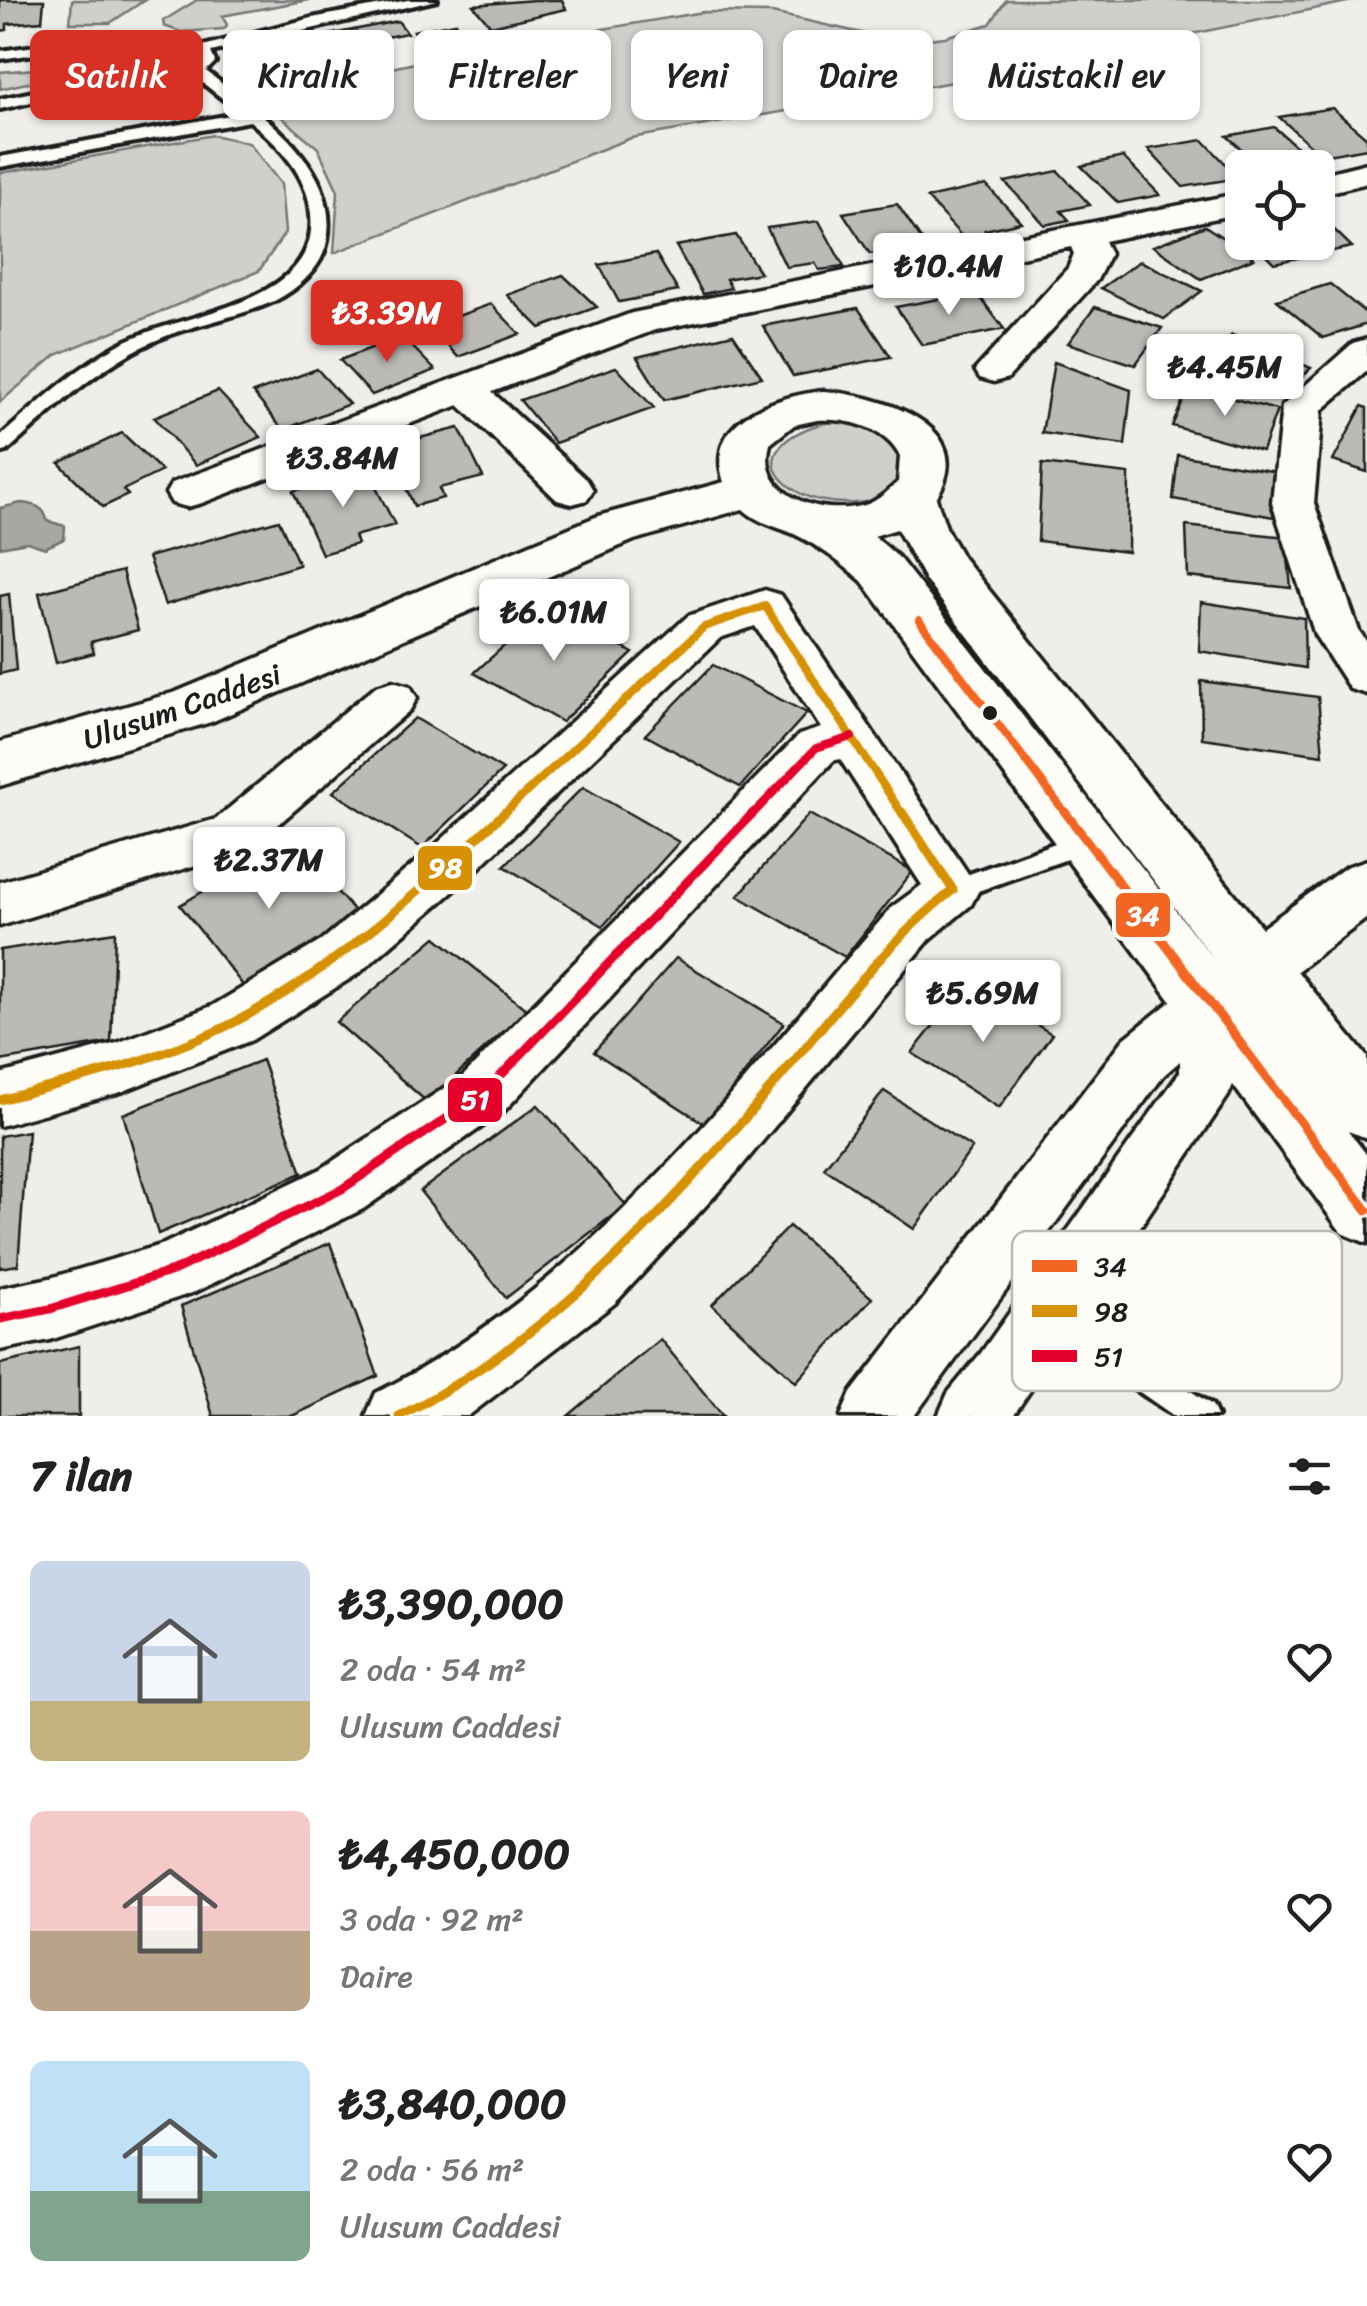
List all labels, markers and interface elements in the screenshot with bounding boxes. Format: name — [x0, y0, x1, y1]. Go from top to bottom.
chip: Satılık — [30, 30, 203, 120]
chip: Kiralık — [223, 30, 394, 120]
chip: Filtreler — [414, 30, 611, 120]
chip: Yeni — [631, 30, 763, 120]
chip: Daire — [783, 30, 933, 120]
chip: Müstakil ev — [953, 30, 1200, 120]
map controls — [1225, 150, 1335, 260]
button: locate — [1225, 150, 1335, 260]
pin: ₺10.4M — [868, 233, 1030, 318]
text: ₺10.4M — [895, 237, 1003, 294]
pin: ₺3.39M — [306, 280, 468, 365]
text: ₺3.39M — [333, 284, 441, 341]
pin: ₺4.45M — [1144, 334, 1306, 419]
text: ₺4.45M — [1169, 338, 1282, 395]
pin: ₺3.84M — [262, 425, 424, 510]
text: ₺3.84M — [288, 429, 398, 486]
pin: ₺6.01M — [473, 579, 635, 664]
text: ₺6.01M — [501, 583, 607, 640]
street label: Ulusum Caddesi — [76, 647, 290, 766]
unlabelled marker — [980, 703, 1000, 723]
pin: ₺2.37M — [188, 827, 350, 912]
text: ₺2.37M — [215, 831, 323, 888]
text: 98 — [428, 843, 462, 892]
line badge: 98 — [416, 844, 474, 892]
line badge: 34 — [1114, 891, 1172, 939]
text: 34 — [1126, 891, 1160, 940]
pin: ₺5.69M — [902, 960, 1064, 1045]
text: ₺5.69M — [928, 964, 1038, 1021]
text: 51 — [460, 1075, 490, 1124]
line badge: 51 — [446, 1076, 504, 1124]
legend — [1012, 1231, 1342, 1391]
text: 34 — [1094, 1242, 1127, 1291]
text: 98 — [1094, 1287, 1128, 1336]
text: 51 — [1094, 1332, 1123, 1381]
text: 7 ilan — [30, 1439, 132, 1513]
icon: filters — [1282, 1449, 1337, 1504]
text: ₺3,390,000 — [340, 1567, 564, 1641]
icon: home — [110, 1601, 230, 1721]
icon: heart — [1282, 1634, 1337, 1689]
text: 2 oda · 54 m² — [340, 1641, 526, 1698]
text: Ulusum Caddesi — [340, 1698, 560, 1755]
text: ₺4,450,000 — [340, 1817, 570, 1891]
icon: home — [110, 1851, 230, 1971]
icon: heart — [1282, 1884, 1337, 1939]
text: 3 oda · 92 m² — [340, 1891, 524, 1948]
text: Daire — [340, 1948, 413, 2005]
text: ₺3,840,000 — [340, 2067, 567, 2141]
icon: home — [110, 2101, 230, 2221]
icon: heart — [1282, 2134, 1337, 2189]
text: 2 oda · 56 m² — [340, 2141, 524, 2198]
text: Ulusum Caddesi — [340, 2198, 560, 2255]

